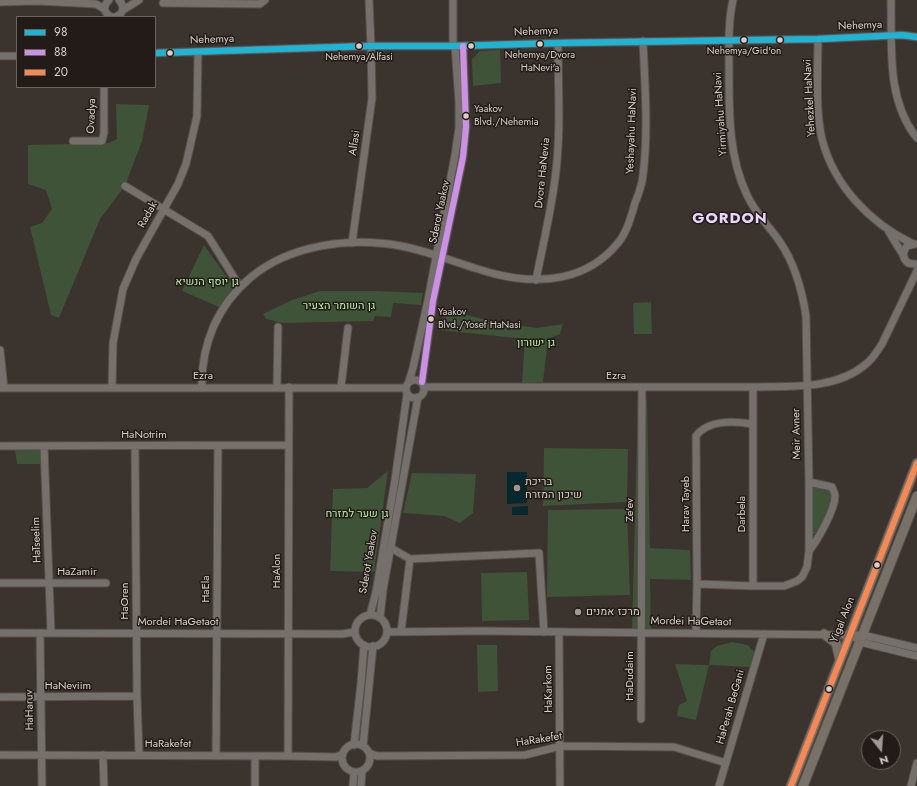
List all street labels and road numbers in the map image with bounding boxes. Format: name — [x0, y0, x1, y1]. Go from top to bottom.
street label: Nehemya — [838, 19, 882, 33]
street label: Nehemya — [514, 25, 558, 39]
street label: Nehemya — [190, 33, 234, 47]
street label: Yehezkel HaNavi — [801, 59, 819, 137]
street label: Yirmiyahu HaNavi — [711, 72, 731, 156]
street label: Yeshayahu HaNavi — [624, 88, 640, 174]
street label: Ovadya — [85, 98, 99, 134]
street label: Alfasi — [347, 129, 363, 157]
street label: Dvora HaNevia — [533, 137, 553, 209]
street label: Sderot Yaakov — [427, 179, 453, 245]
street label: Radak — [135, 200, 161, 230]
street label: Ezra — [193, 369, 213, 383]
street label: Ezra — [606, 369, 626, 383]
street label: Meir Avner — [790, 408, 804, 460]
street label: HaNotrim — [121, 428, 167, 442]
street label: Harav Tayeb — [679, 476, 693, 532]
street label: Darbela — [735, 496, 749, 532]
street label: Ze'ev — [623, 498, 637, 522]
street label: HaTseelim — [30, 517, 44, 563]
street label: Sderot Yaakov — [357, 529, 381, 595]
street label: HaAlon — [270, 554, 284, 588]
street label: HaZamir — [57, 565, 97, 579]
street label: HaEla — [199, 575, 213, 603]
street label: HaOren — [118, 583, 132, 619]
street label: Yigal Alon — [828, 595, 858, 645]
street label: Mordei HaGetaot — [138, 615, 218, 629]
street label: Mordei HaGetaot — [651, 615, 731, 629]
street label: HaDudaim — [623, 651, 637, 701]
street label: HaKarkom — [542, 665, 556, 713]
street label: HaPerah BeGani — [714, 668, 748, 746]
street label: HaNeviim — [45, 679, 91, 693]
street label: HaHaruv — [23, 690, 37, 730]
street label: HaRakefet — [515, 730, 563, 750]
street label: HaRakefet — [145, 737, 191, 751]

